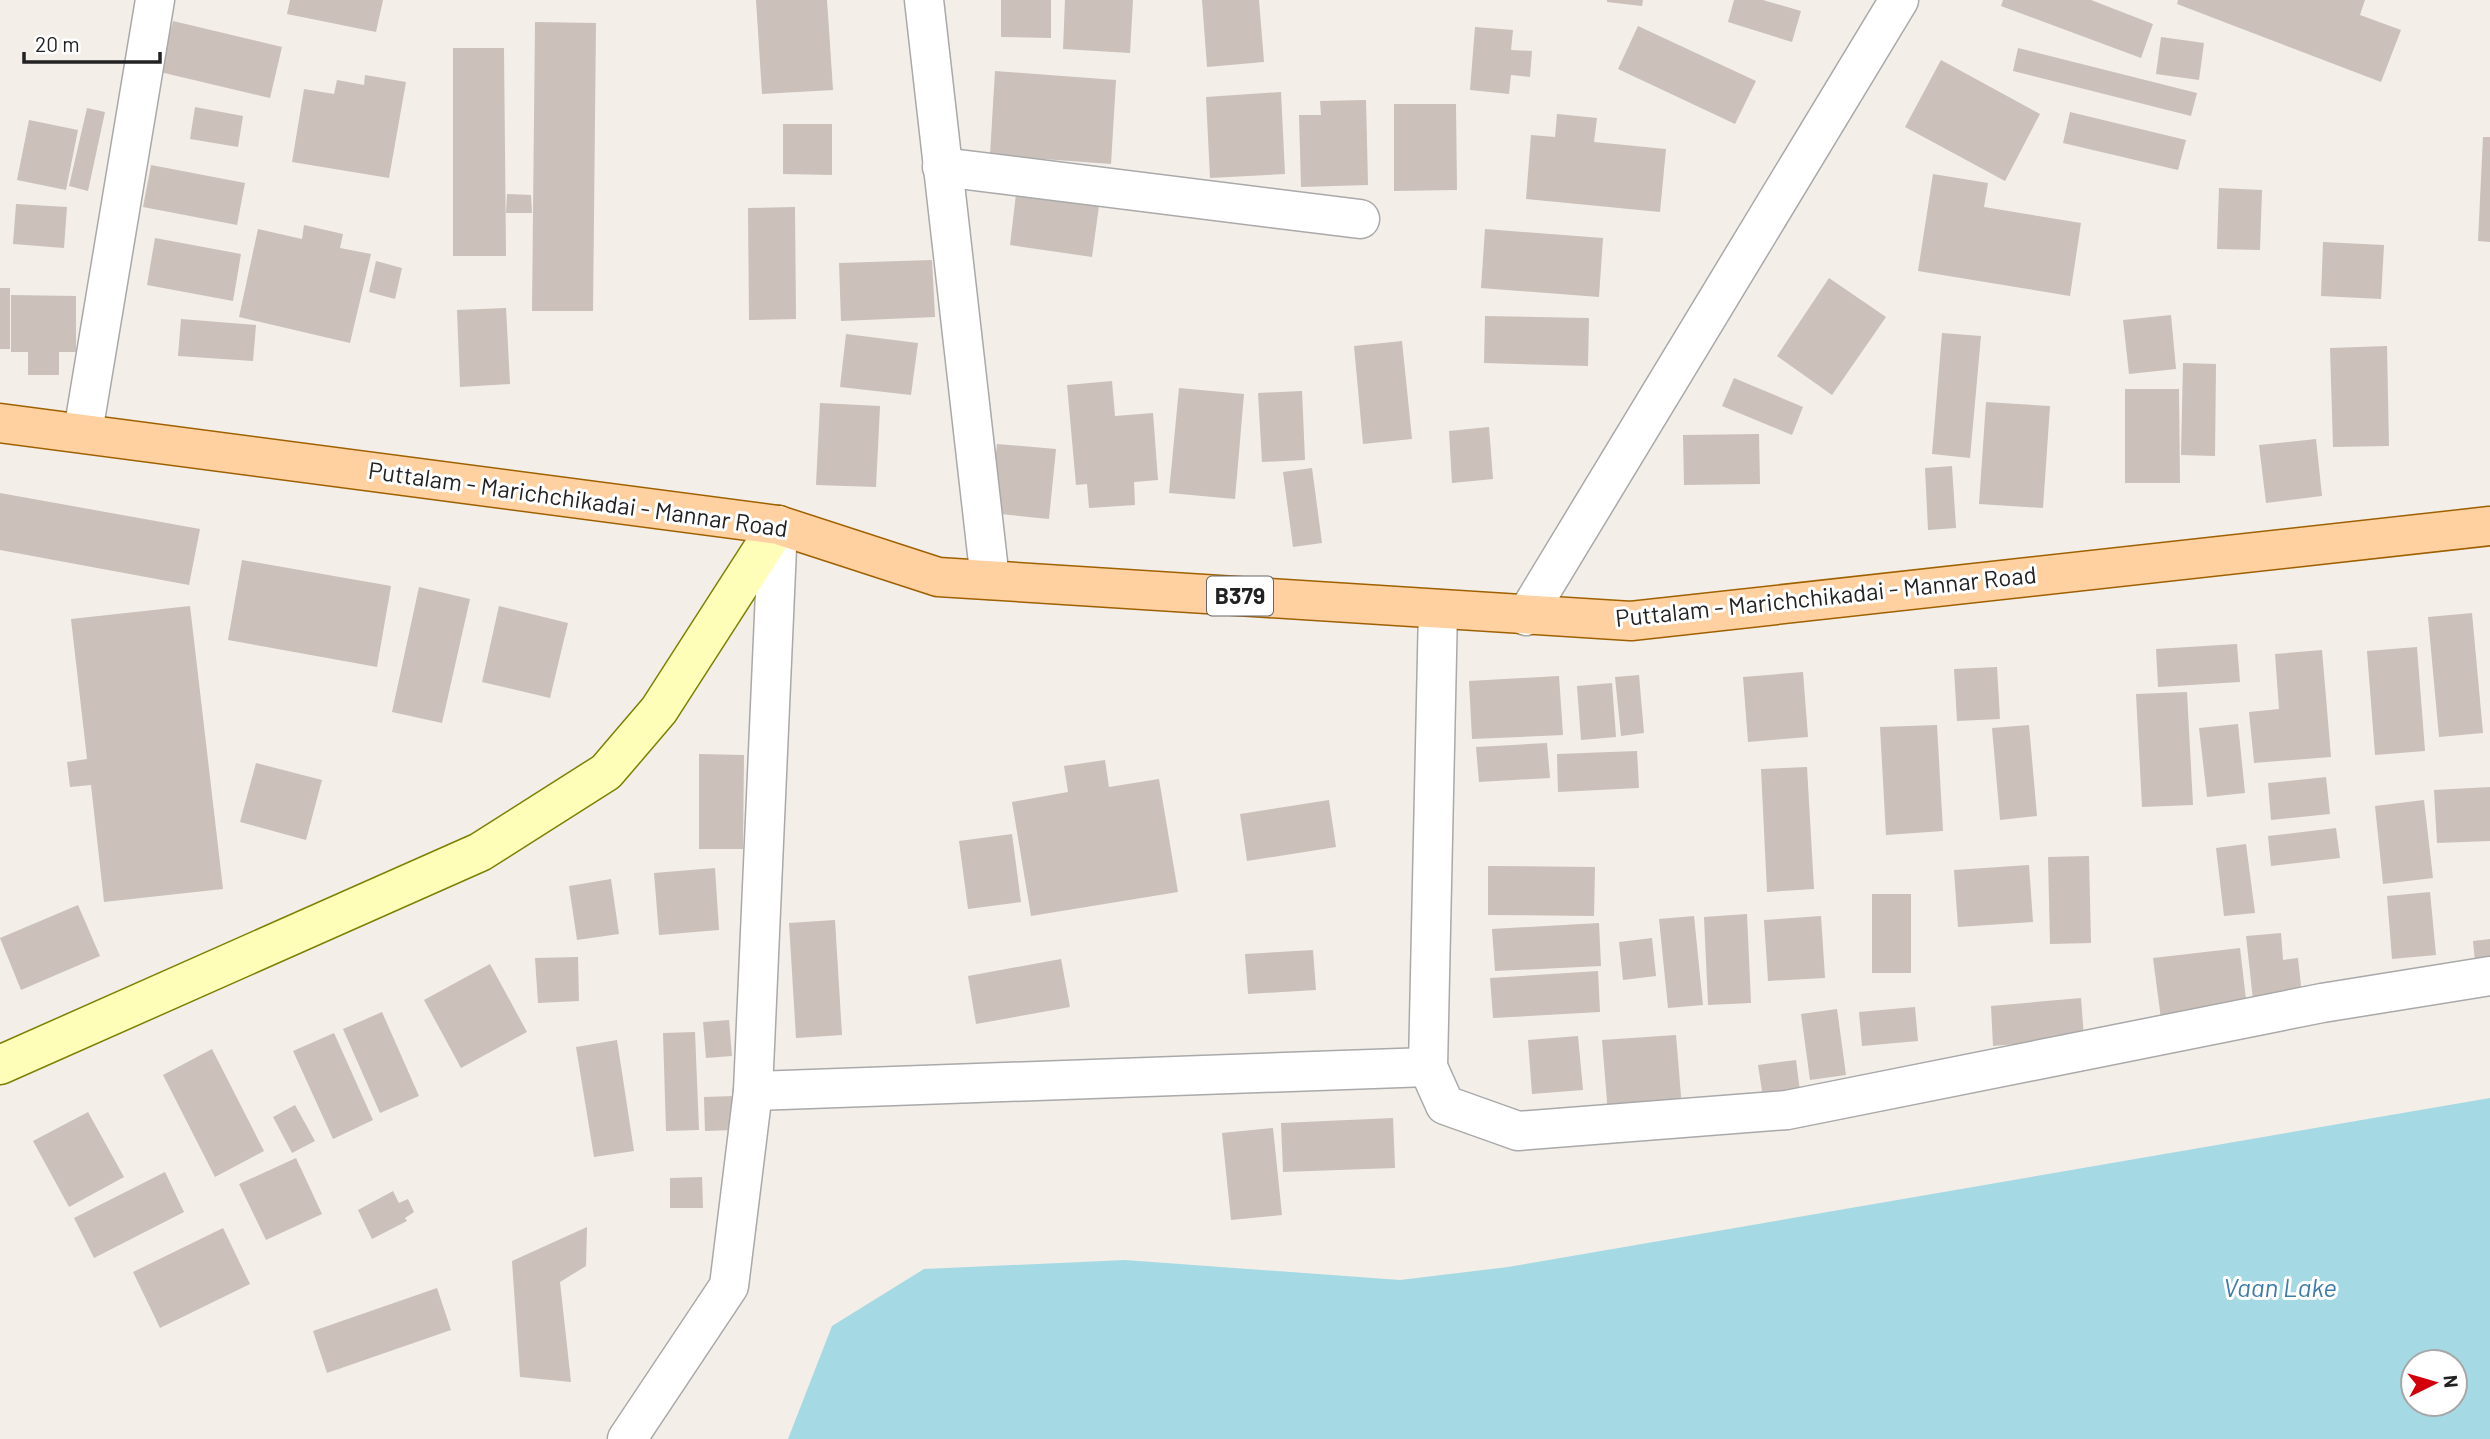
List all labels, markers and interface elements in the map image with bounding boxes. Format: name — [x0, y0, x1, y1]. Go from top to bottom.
scale bar — [24, 21, 161, 65]
text: 20 m — [35, 31, 80, 56]
street label: Puttalam - Marichchikadai - Mannar Road — [367, 455, 790, 542]
street label: Puttalam - Marichchikadai - Mannar Road — [1614, 559, 2038, 632]
road number: B379 — [1207, 576, 1273, 616]
water label: Vaan Lake — [2223, 1271, 2337, 1302]
north arrow — [2399, 1348, 2469, 1418]
text: N — [2439, 1374, 2463, 1389]

